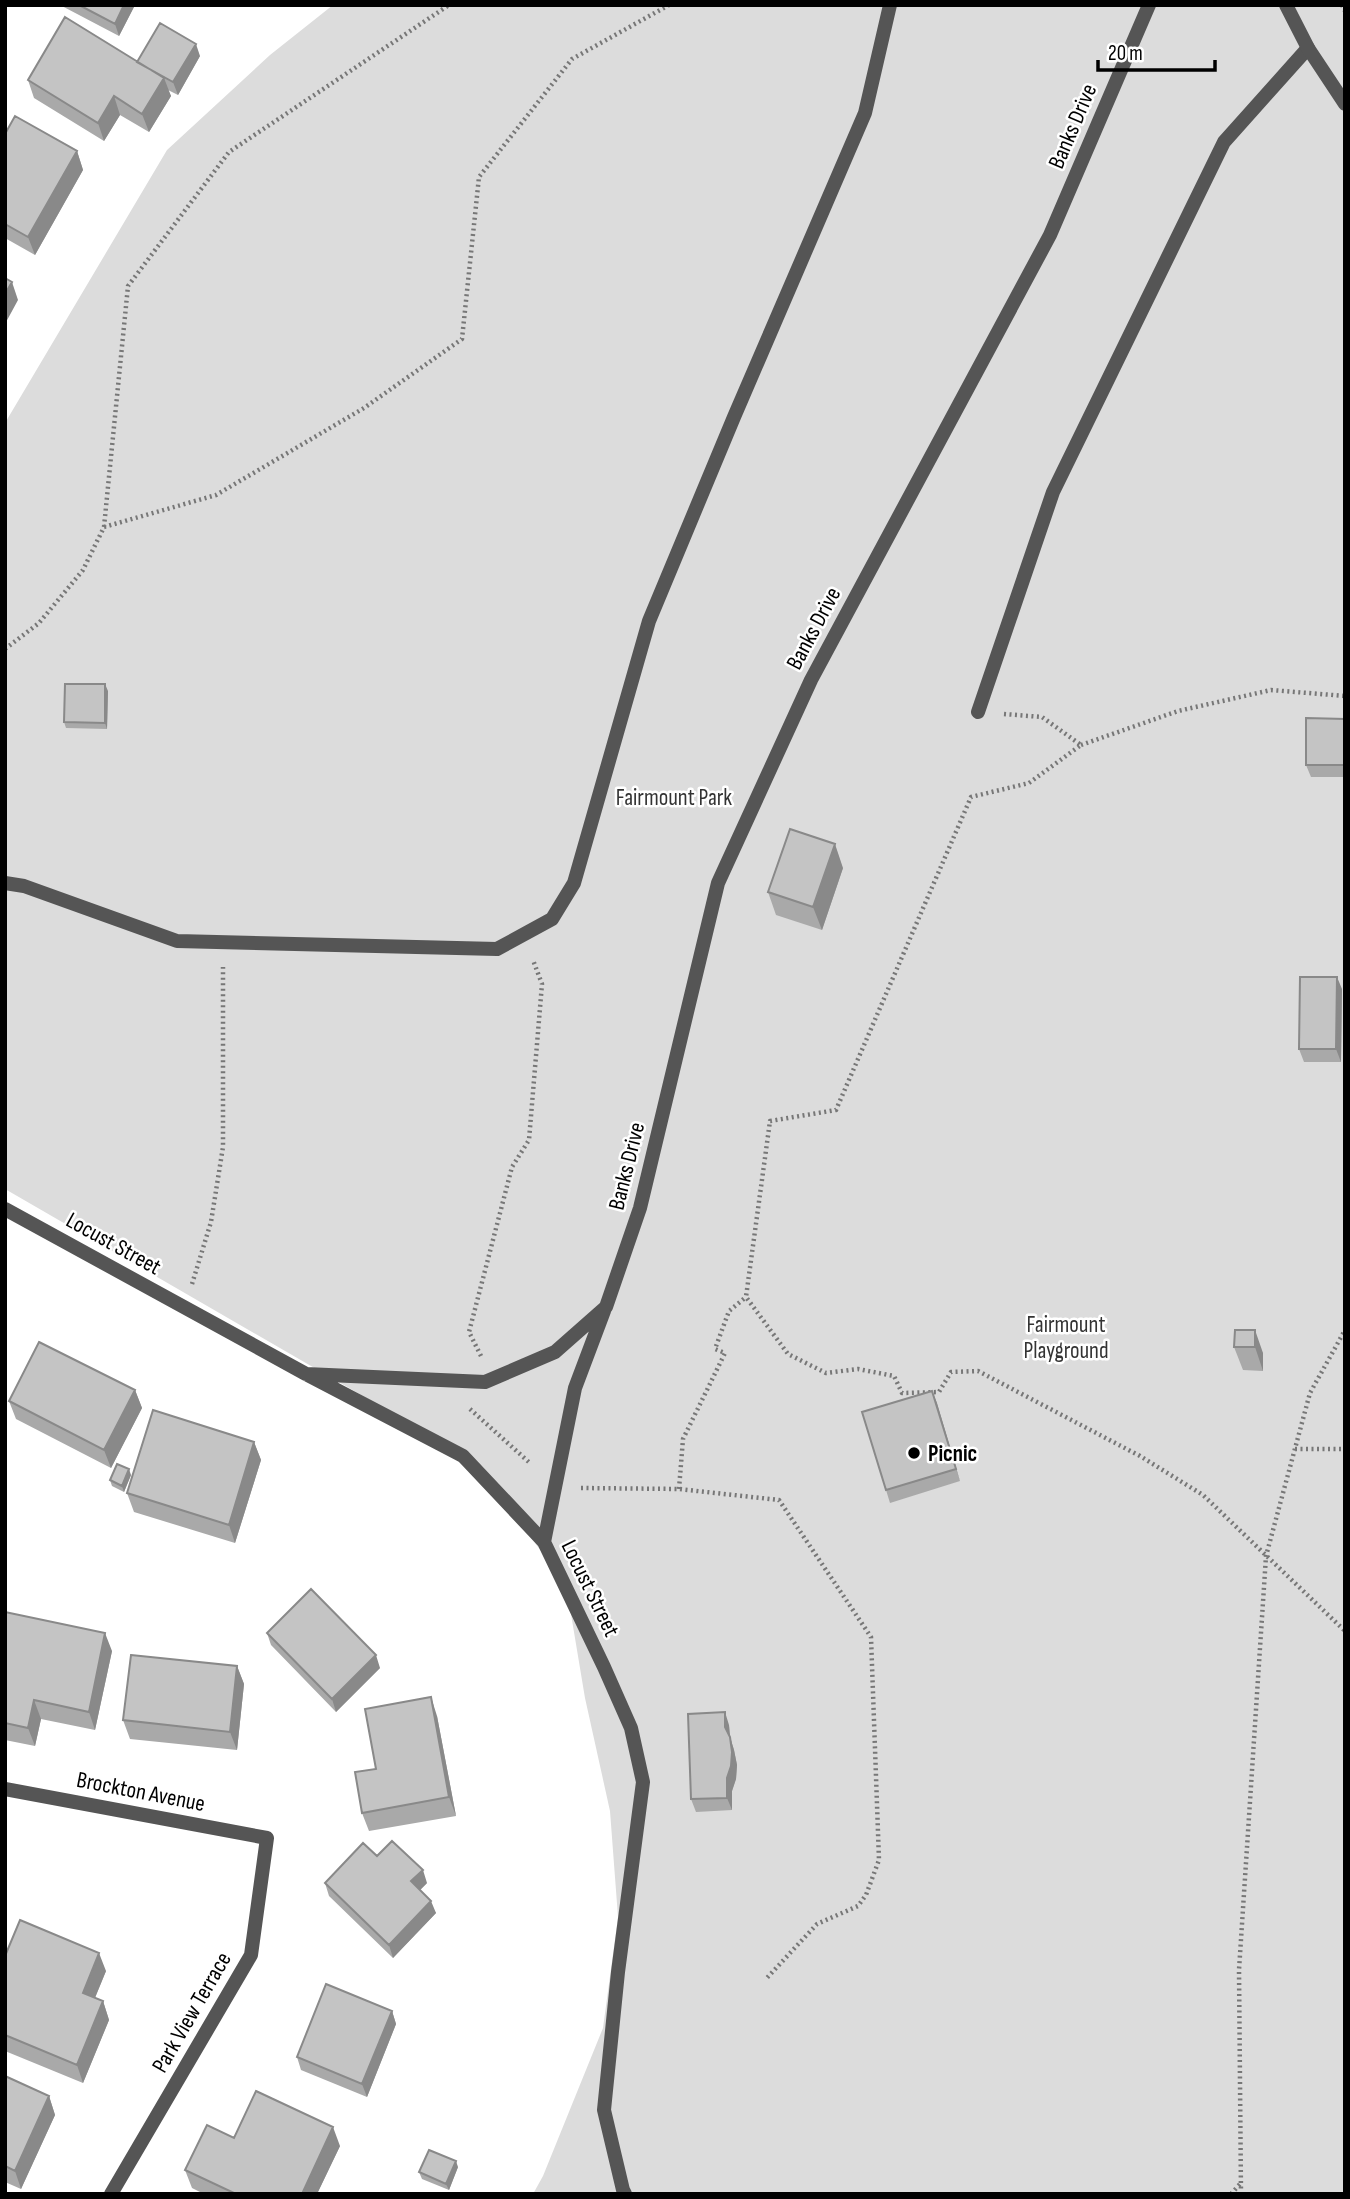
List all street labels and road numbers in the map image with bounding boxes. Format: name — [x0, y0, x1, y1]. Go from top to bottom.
street label: Banks Drive — [1043, 80, 1103, 173]
street label: Banks Drive — [781, 582, 847, 675]
street label: Banks Drive — [603, 1119, 651, 1213]
street label: Locust Street — [61, 1206, 166, 1281]
street label: Locust Street — [555, 1536, 625, 1641]
street label: Brockton Avenue — [74, 1766, 207, 1818]
street label: Park View Terrace — [146, 1947, 238, 2078]

